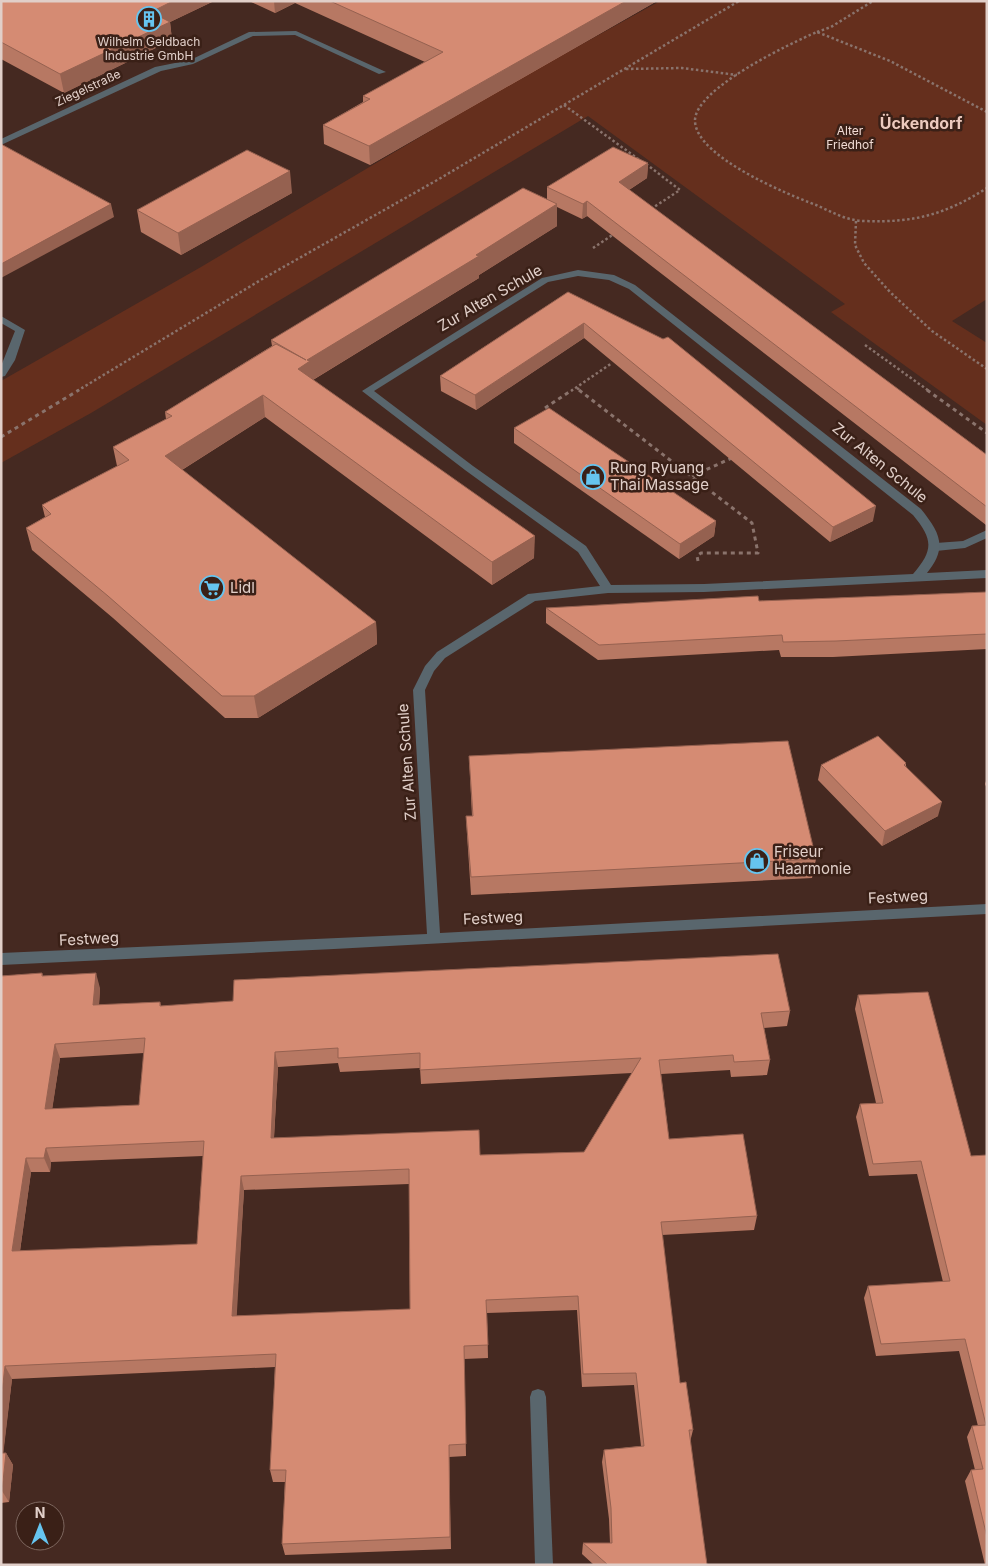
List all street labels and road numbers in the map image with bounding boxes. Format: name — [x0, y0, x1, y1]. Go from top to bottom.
street label: Ziegelstraße — [53, 66, 123, 109]
street label: Zur Alten Schule — [434, 260, 545, 335]
street label: Zur Alten Schule — [829, 418, 932, 507]
street label: Zur Alten Schule — [393, 703, 420, 821]
street label: Festweg — [868, 885, 928, 908]
street label: Festweg — [463, 906, 523, 929]
street label: Festweg — [59, 927, 119, 950]

